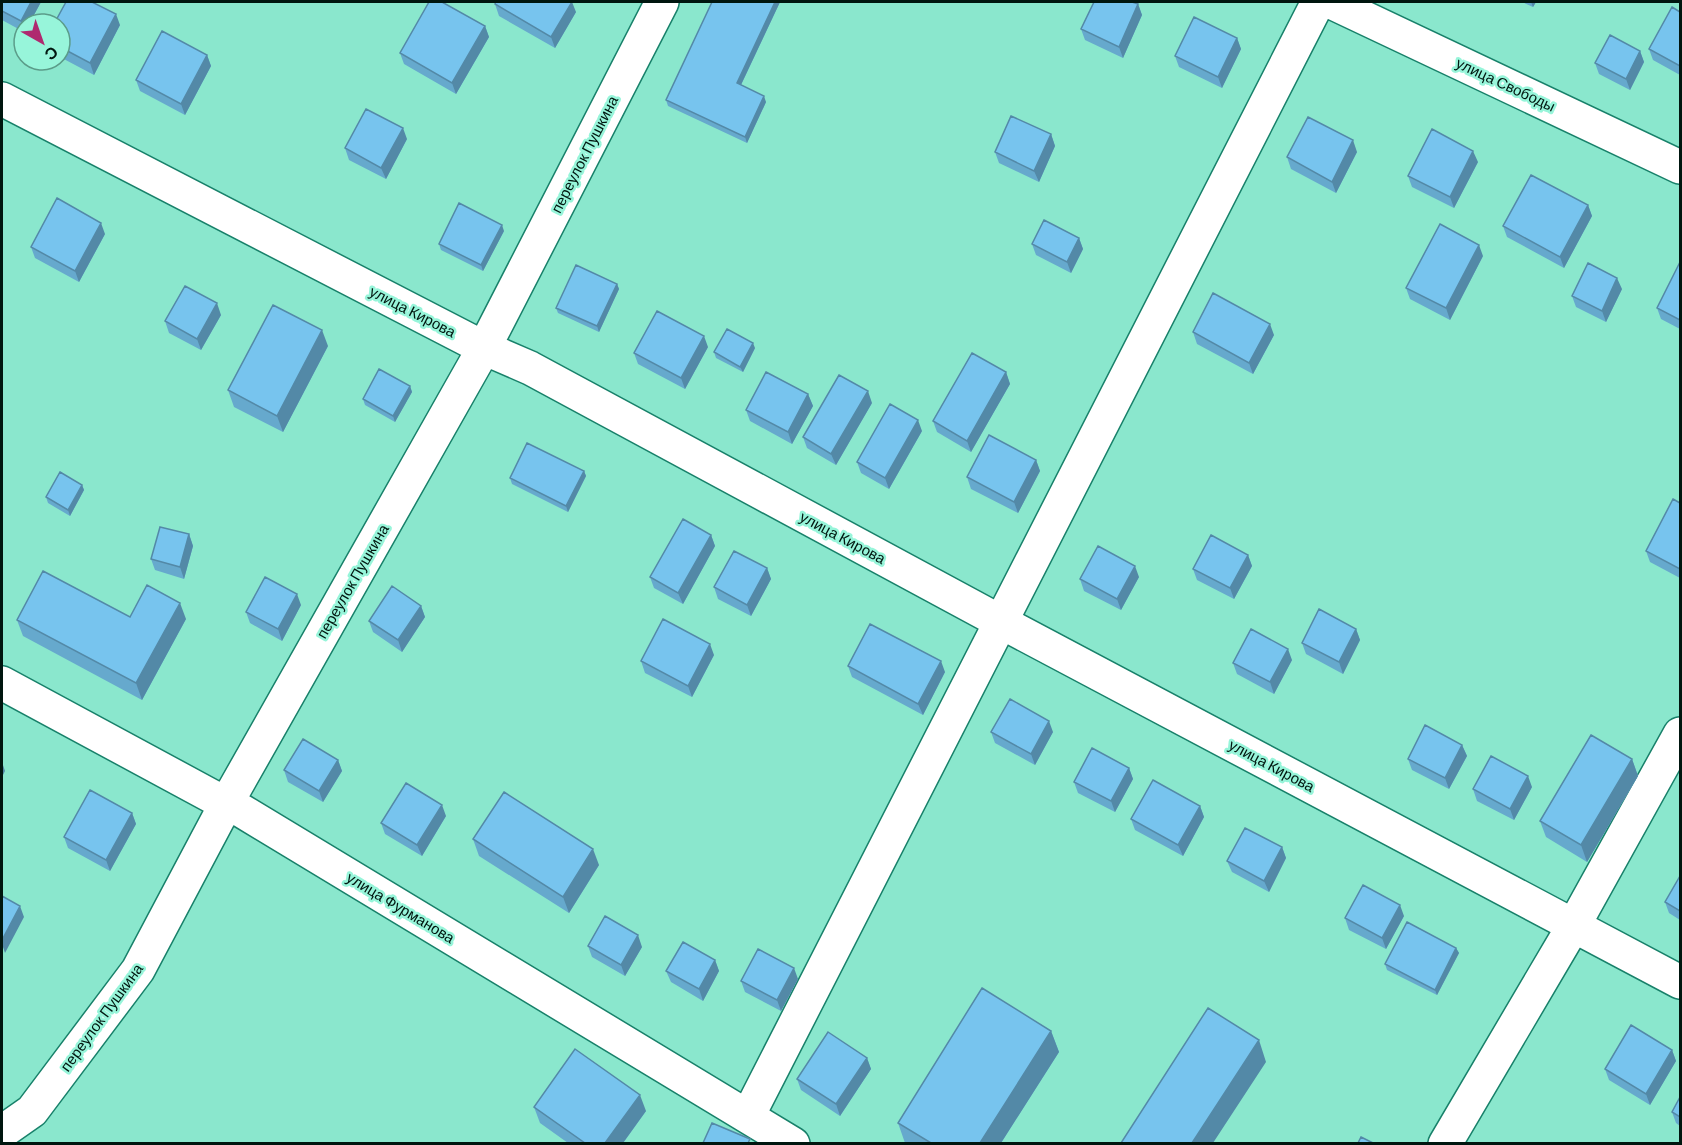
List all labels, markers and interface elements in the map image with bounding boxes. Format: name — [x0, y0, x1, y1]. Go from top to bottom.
north arrow — [12, 12, 72, 72]
text: С — [41, 43, 62, 65]
street label: улица Свободы — [1454, 53, 1558, 115]
street label: переулок Пушкина — [547, 92, 622, 216]
street label: улица Кирова — [367, 282, 460, 341]
street label: улица Кирова — [797, 507, 889, 567]
street label: переулок Пушкина — [312, 520, 392, 641]
street label: улица Кирова — [1226, 735, 1318, 795]
street label: улица Фурманова — [344, 868, 459, 947]
street label: переулок Пушкина — [56, 959, 147, 1074]

